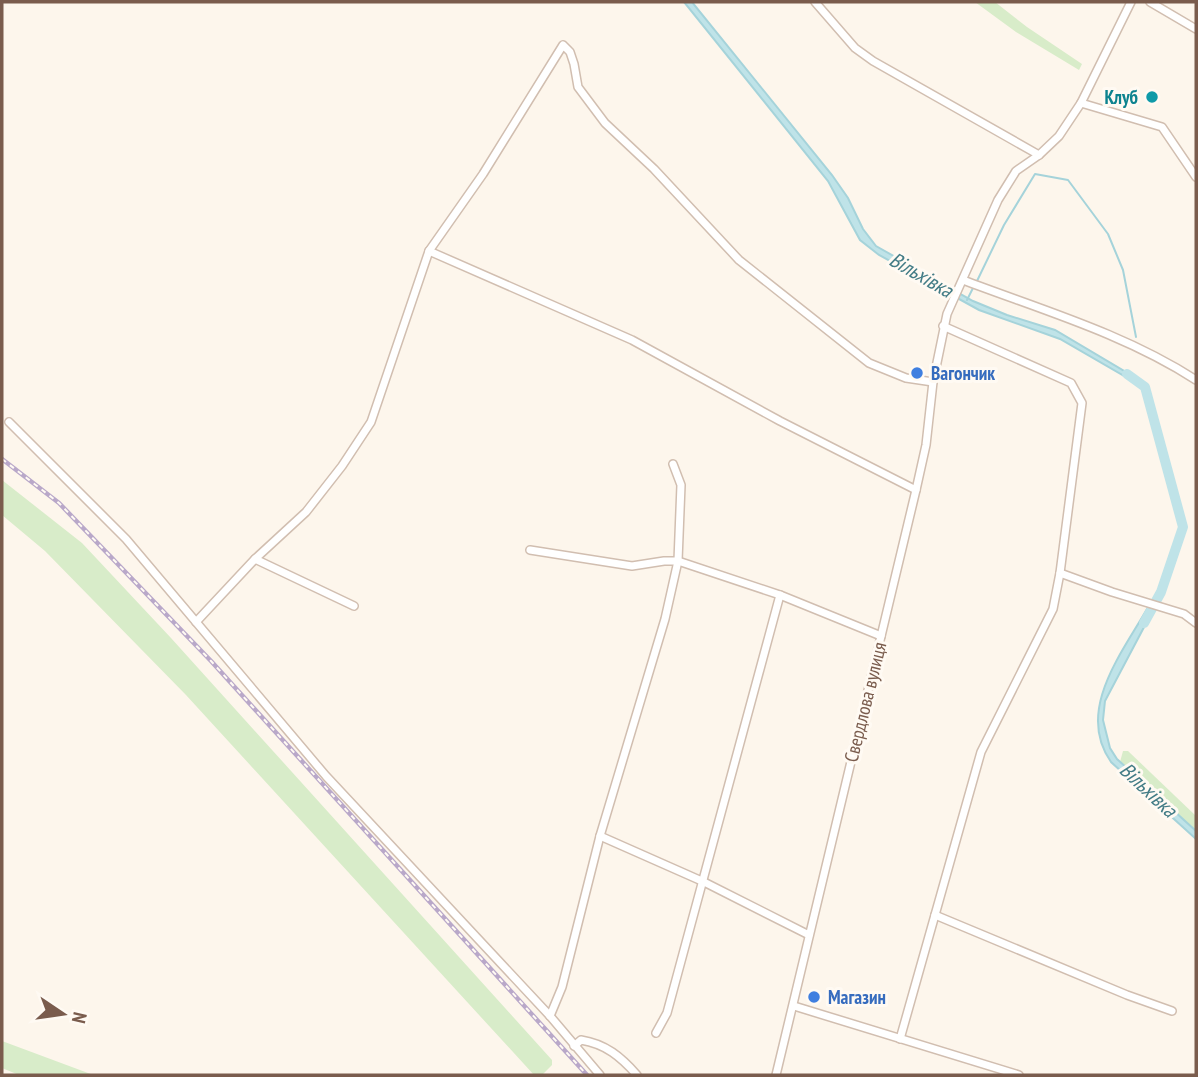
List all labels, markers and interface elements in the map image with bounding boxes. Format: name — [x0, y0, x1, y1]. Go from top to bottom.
place label: Клуб — [1104, 85, 1138, 109]
marker: Клуб — [1144, 89, 1160, 105]
water label: Вільхівка — [885, 246, 959, 304]
place label: Вагончик — [931, 361, 995, 385]
marker: Вагончик — [909, 365, 925, 381]
street label: Свердлова вулиця — [839, 640, 891, 764]
water label: Вільхівка — [1114, 756, 1184, 824]
north arrow — [28, 979, 98, 1049]
place label: Mагазин — [828, 985, 886, 1009]
marker: Mагазин — [806, 989, 822, 1005]
text: N — [67, 1010, 92, 1026]

